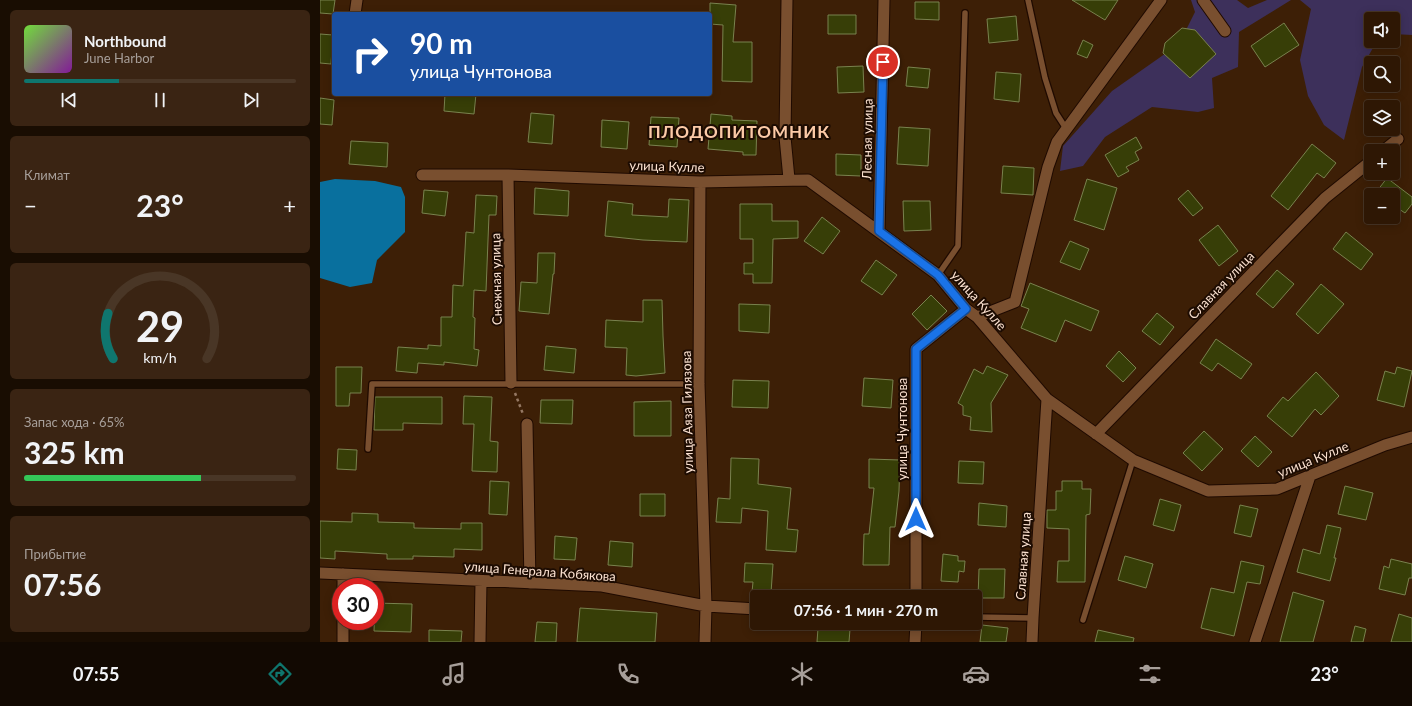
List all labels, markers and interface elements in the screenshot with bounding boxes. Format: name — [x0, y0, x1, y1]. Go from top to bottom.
map controls — [1364, 12, 1400, 224]
button: sound — [1364, 12, 1400, 48]
text: 90 m — [410, 26, 473, 60]
icon: right — [344, 28, 396, 80]
text: Northbound — [84, 32, 166, 50]
pin — [866, 45, 900, 79]
text: June Harbor — [84, 50, 154, 66]
icon: arrive — [872, 51, 894, 73]
button: search — [1364, 56, 1400, 92]
text: улица Чунтонова — [410, 60, 552, 82]
icon: previous — [58, 89, 80, 111]
icon: pause — [149, 89, 171, 111]
icon: next — [240, 89, 262, 111]
street label: Лесная улица — [858, 98, 876, 181]
button: layers — [1364, 100, 1400, 136]
district label: ПЛОДОПИТОМНИК — [648, 121, 830, 142]
button: + — [1364, 144, 1400, 180]
street label: улица Кулле — [629, 157, 705, 175]
text: Климат — [24, 167, 70, 183]
text: 23° — [136, 187, 184, 223]
button: − — [1364, 188, 1400, 224]
text: − — [24, 192, 37, 219]
text: + — [283, 192, 296, 219]
street label: Снежная улица — [487, 233, 505, 325]
street label: Славная улица — [1185, 248, 1257, 322]
street label: улица Кулле — [948, 267, 1010, 333]
text: 29 — [136, 301, 184, 351]
text: km/h — [143, 349, 177, 366]
street label: улица Аяза Гилязова — [678, 350, 696, 474]
street label: улица Чунтонова — [894, 378, 910, 480]
text: Запас хода · 65% — [24, 414, 125, 430]
text: 325 km — [24, 434, 125, 470]
street label: улица Кулле — [1275, 437, 1351, 480]
position arrow — [895, 498, 937, 540]
street label: Славная улица — [1012, 511, 1034, 601]
text: Прибытие — [24, 546, 86, 562]
street label: улица Генерала Кобякова — [464, 558, 616, 584]
text: 07:56 — [24, 566, 101, 602]
speed limit sign: 30 — [332, 578, 384, 630]
text: 07:56 · 1 мин · 270 m — [794, 601, 938, 619]
icon: directions — [266, 660, 294, 688]
icon: music — [440, 660, 468, 688]
icon: phone — [614, 660, 642, 688]
icon: climate — [788, 660, 816, 688]
icon: car — [962, 660, 990, 688]
icon: filters — [1136, 660, 1164, 688]
text: 07:55 — [73, 663, 119, 685]
text: 23° — [1310, 663, 1339, 685]

